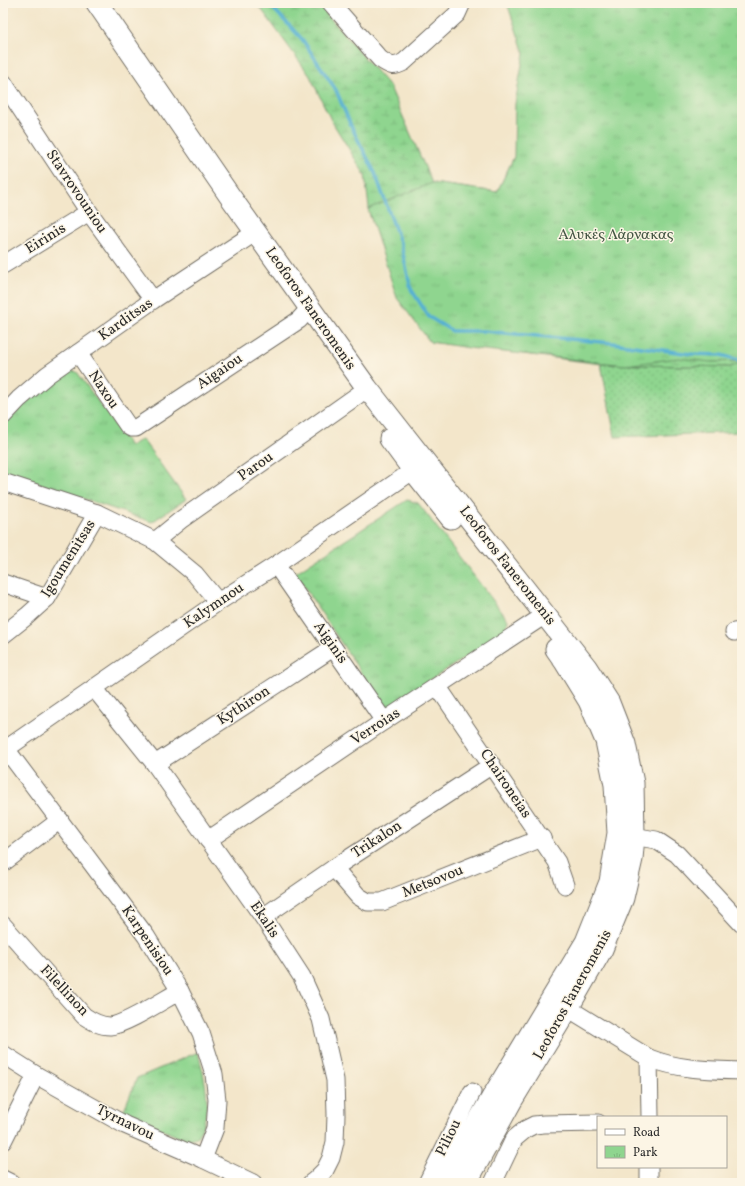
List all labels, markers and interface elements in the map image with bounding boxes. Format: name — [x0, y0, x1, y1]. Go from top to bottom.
street label: Stavrovouniou — [40, 146, 112, 238]
street label: Eirinis — [22, 218, 70, 260]
park label: Αλυκές Λάρνακας — [558, 225, 674, 246]
street label: Leoforos Faneromenis — [260, 243, 360, 375]
street label: Karditsas — [94, 293, 158, 347]
street label: Aigaiou — [193, 349, 247, 395]
street label: Naxou — [82, 367, 124, 413]
street label: Parou — [234, 447, 278, 487]
street label: Leoforos Faneromenis — [454, 502, 560, 630]
street label: Igoumenitsas — [37, 516, 101, 602]
street label: Kalymnou — [180, 578, 248, 634]
street label: Aiginis — [308, 618, 352, 668]
street label: Kythiron — [213, 681, 275, 731]
street label: Verroias — [347, 703, 405, 751]
street label: Chaironeias — [474, 745, 536, 823]
street label: Trikalon — [348, 816, 406, 864]
street label: Metsovou — [399, 860, 467, 904]
street label: Ekalis — [244, 898, 284, 942]
street label: Karpenisiou — [116, 902, 178, 980]
street label: Leoforos Faneromenis — [528, 926, 618, 1064]
street label: Filellinon — [35, 961, 93, 1021]
street label: Tyrnavou — [92, 1100, 158, 1146]
street label: Piliou — [431, 1116, 467, 1160]
legend — [597, 1116, 727, 1168]
text: Road — [633, 1125, 660, 1141]
text: Park — [633, 1145, 658, 1161]

